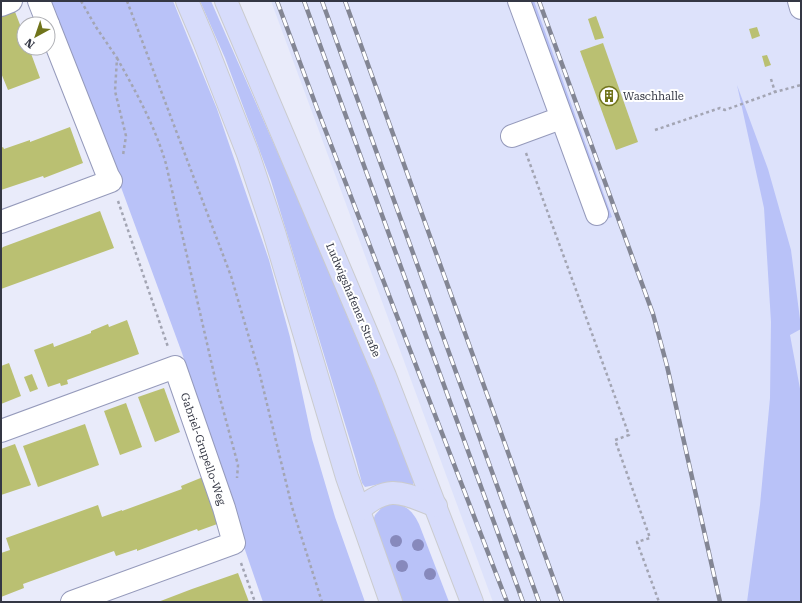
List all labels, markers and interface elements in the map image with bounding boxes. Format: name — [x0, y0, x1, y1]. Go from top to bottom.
north arrow — [16, 16, 56, 56]
text: N — [22, 35, 37, 51]
building icon: Waschhalle — [598, 85, 620, 107]
place label: Waschhalle — [623, 90, 684, 103]
street label: Ludwigshafener Straße — [323, 241, 383, 359]
street label: Gabriel-Grupello-Weg — [178, 391, 229, 508]

